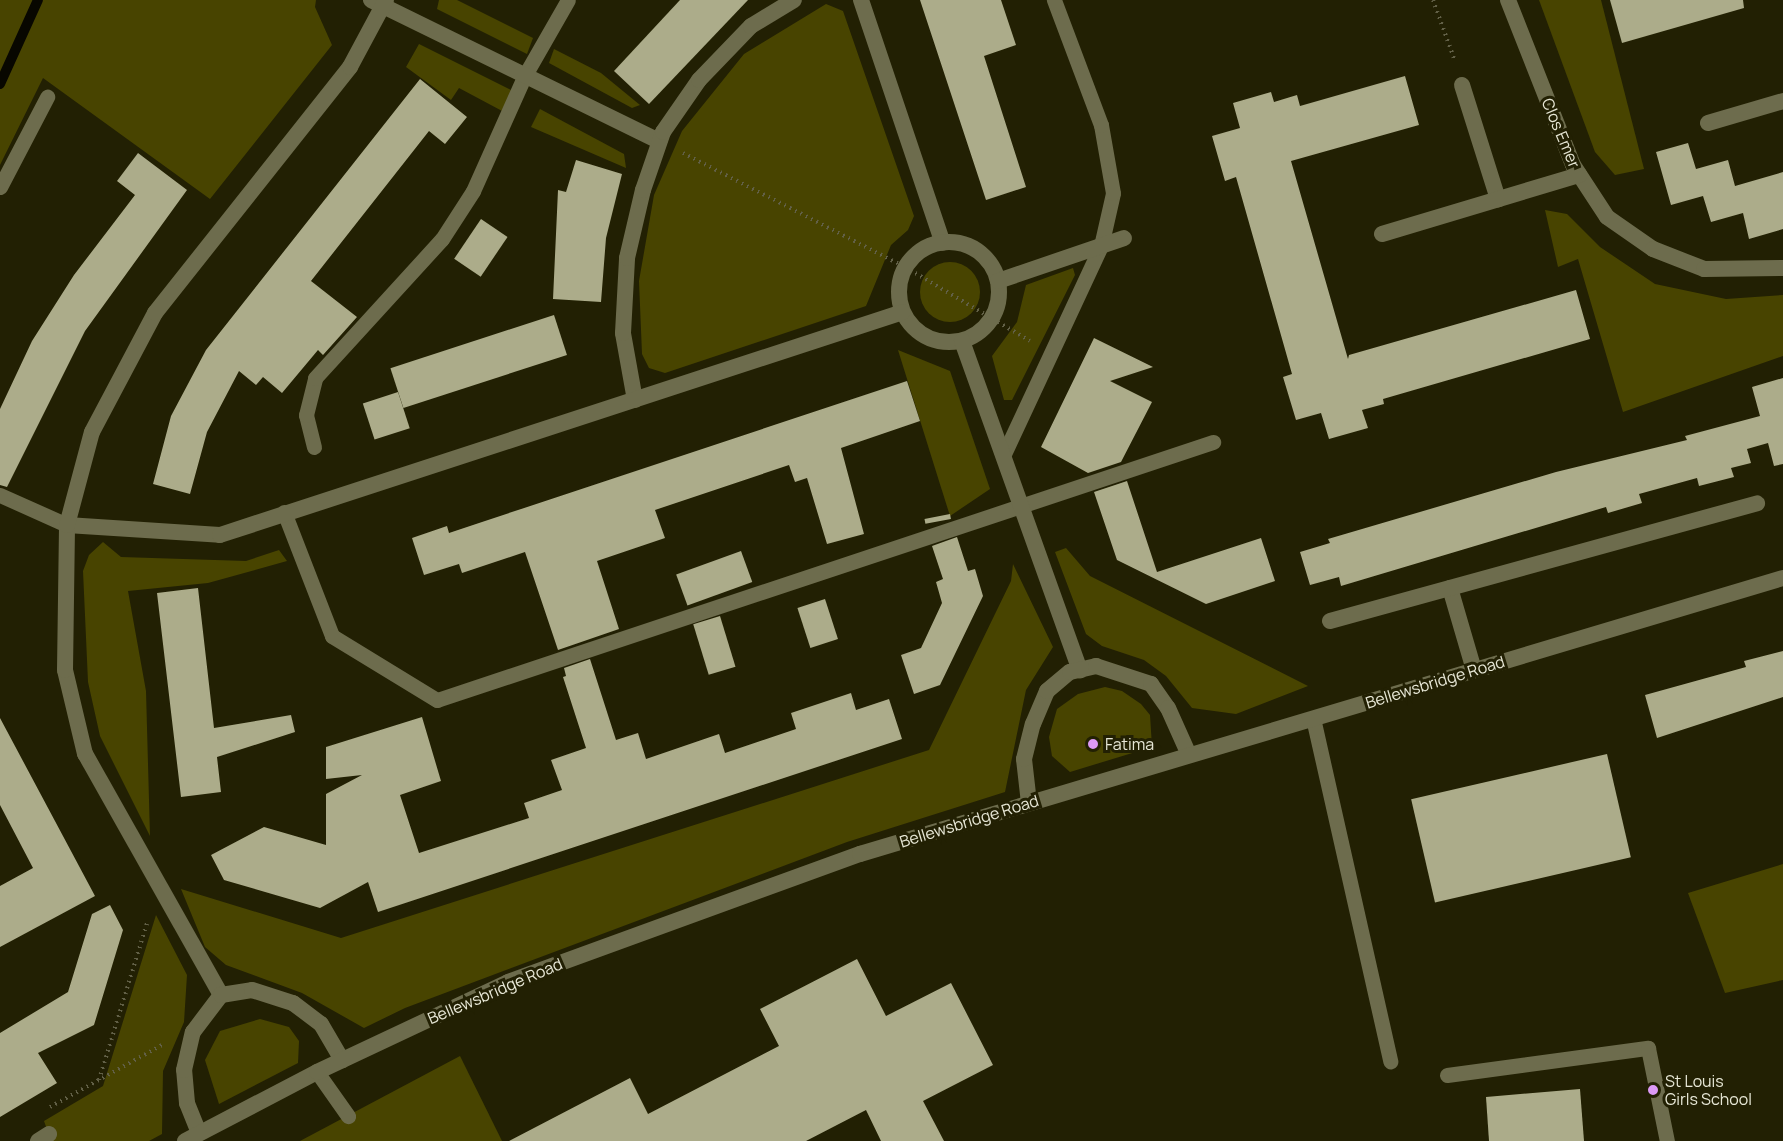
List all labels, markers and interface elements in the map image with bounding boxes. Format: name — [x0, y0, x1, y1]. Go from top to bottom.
street label: Clos Emer — [1538, 95, 1584, 171]
street label: Bellewsbridge Road — [1363, 652, 1507, 712]
place label: Fatima — [1105, 734, 1154, 754]
marker: Fatima — [1086, 737, 1100, 751]
street label: Bellewsbridge Road — [897, 791, 1041, 851]
street label: Bellewsbridge Road — [425, 954, 565, 1028]
place label: St Louis Girls School — [1665, 1071, 1752, 1109]
marker: St Louis Girls School — [1646, 1083, 1660, 1097]

